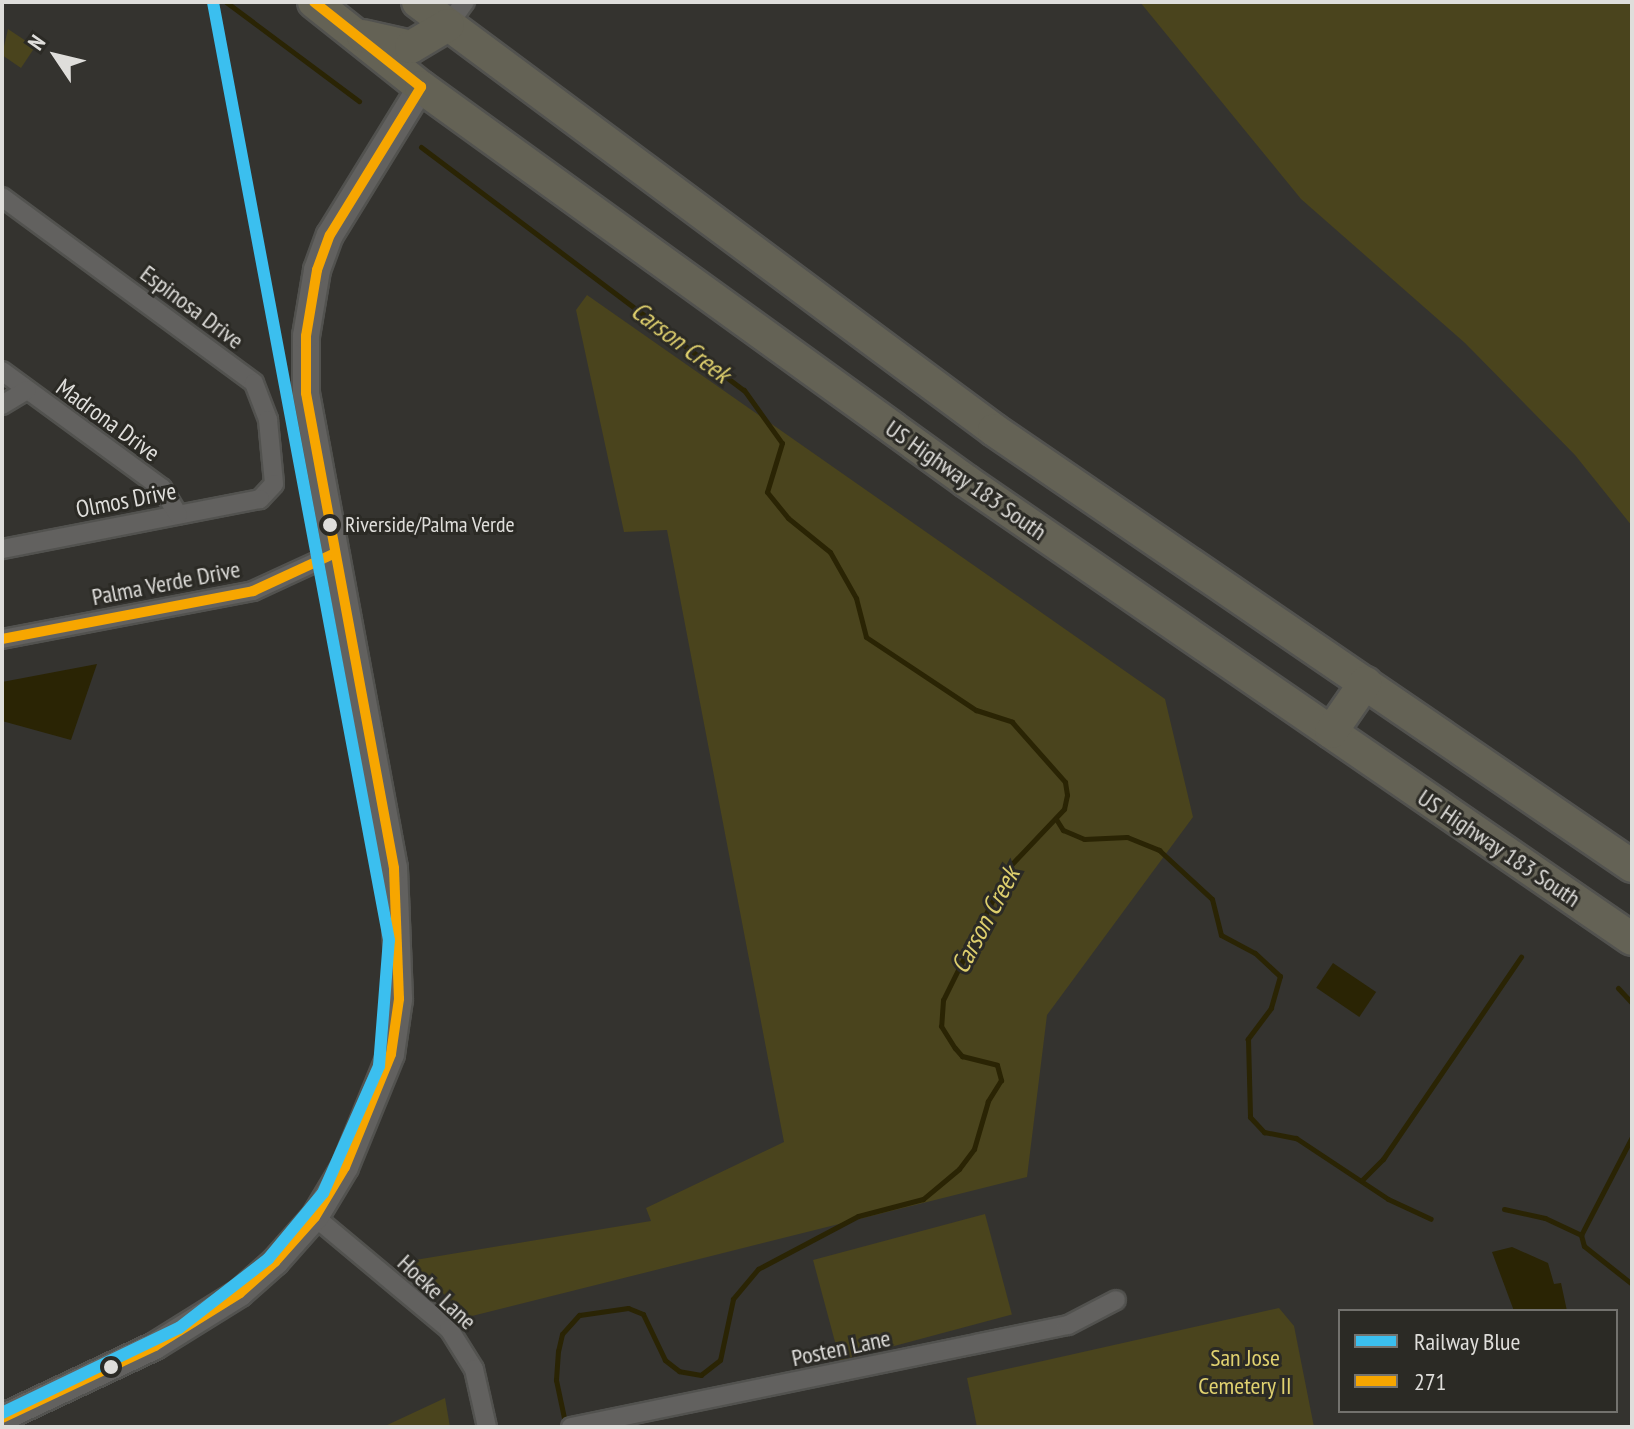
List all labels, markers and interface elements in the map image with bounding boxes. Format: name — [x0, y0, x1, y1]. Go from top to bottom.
north arrow — [16, 16, 96, 96]
text: N — [21, 29, 51, 55]
street label: Espinosa Drive — [135, 259, 249, 355]
water label: Carson Creek — [625, 295, 737, 389]
street label: Madrona Drive — [51, 373, 165, 467]
street label: US Highway 183 South — [880, 414, 1052, 546]
street label: Olmos Drive — [73, 476, 179, 524]
place label: Riverside/Palma Verde — [345, 512, 515, 538]
marker: Riverside/Palma Verde — [322, 517, 338, 533]
street label: Palma Verde Drive — [89, 554, 243, 612]
street label: US Highway 183 South — [1412, 783, 1586, 913]
water label: Carson Creek — [944, 861, 1026, 979]
street label: Hoeke Lane — [392, 1248, 482, 1336]
legend — [1338, 1309, 1618, 1413]
street label: Posten Lane — [789, 1323, 893, 1373]
text: Railway Blue — [1414, 1326, 1520, 1357]
park label: San Jose Cemetery II — [1198, 1344, 1292, 1400]
unlabelled marker — [103, 1359, 119, 1375]
text: 271 — [1414, 1366, 1446, 1397]

